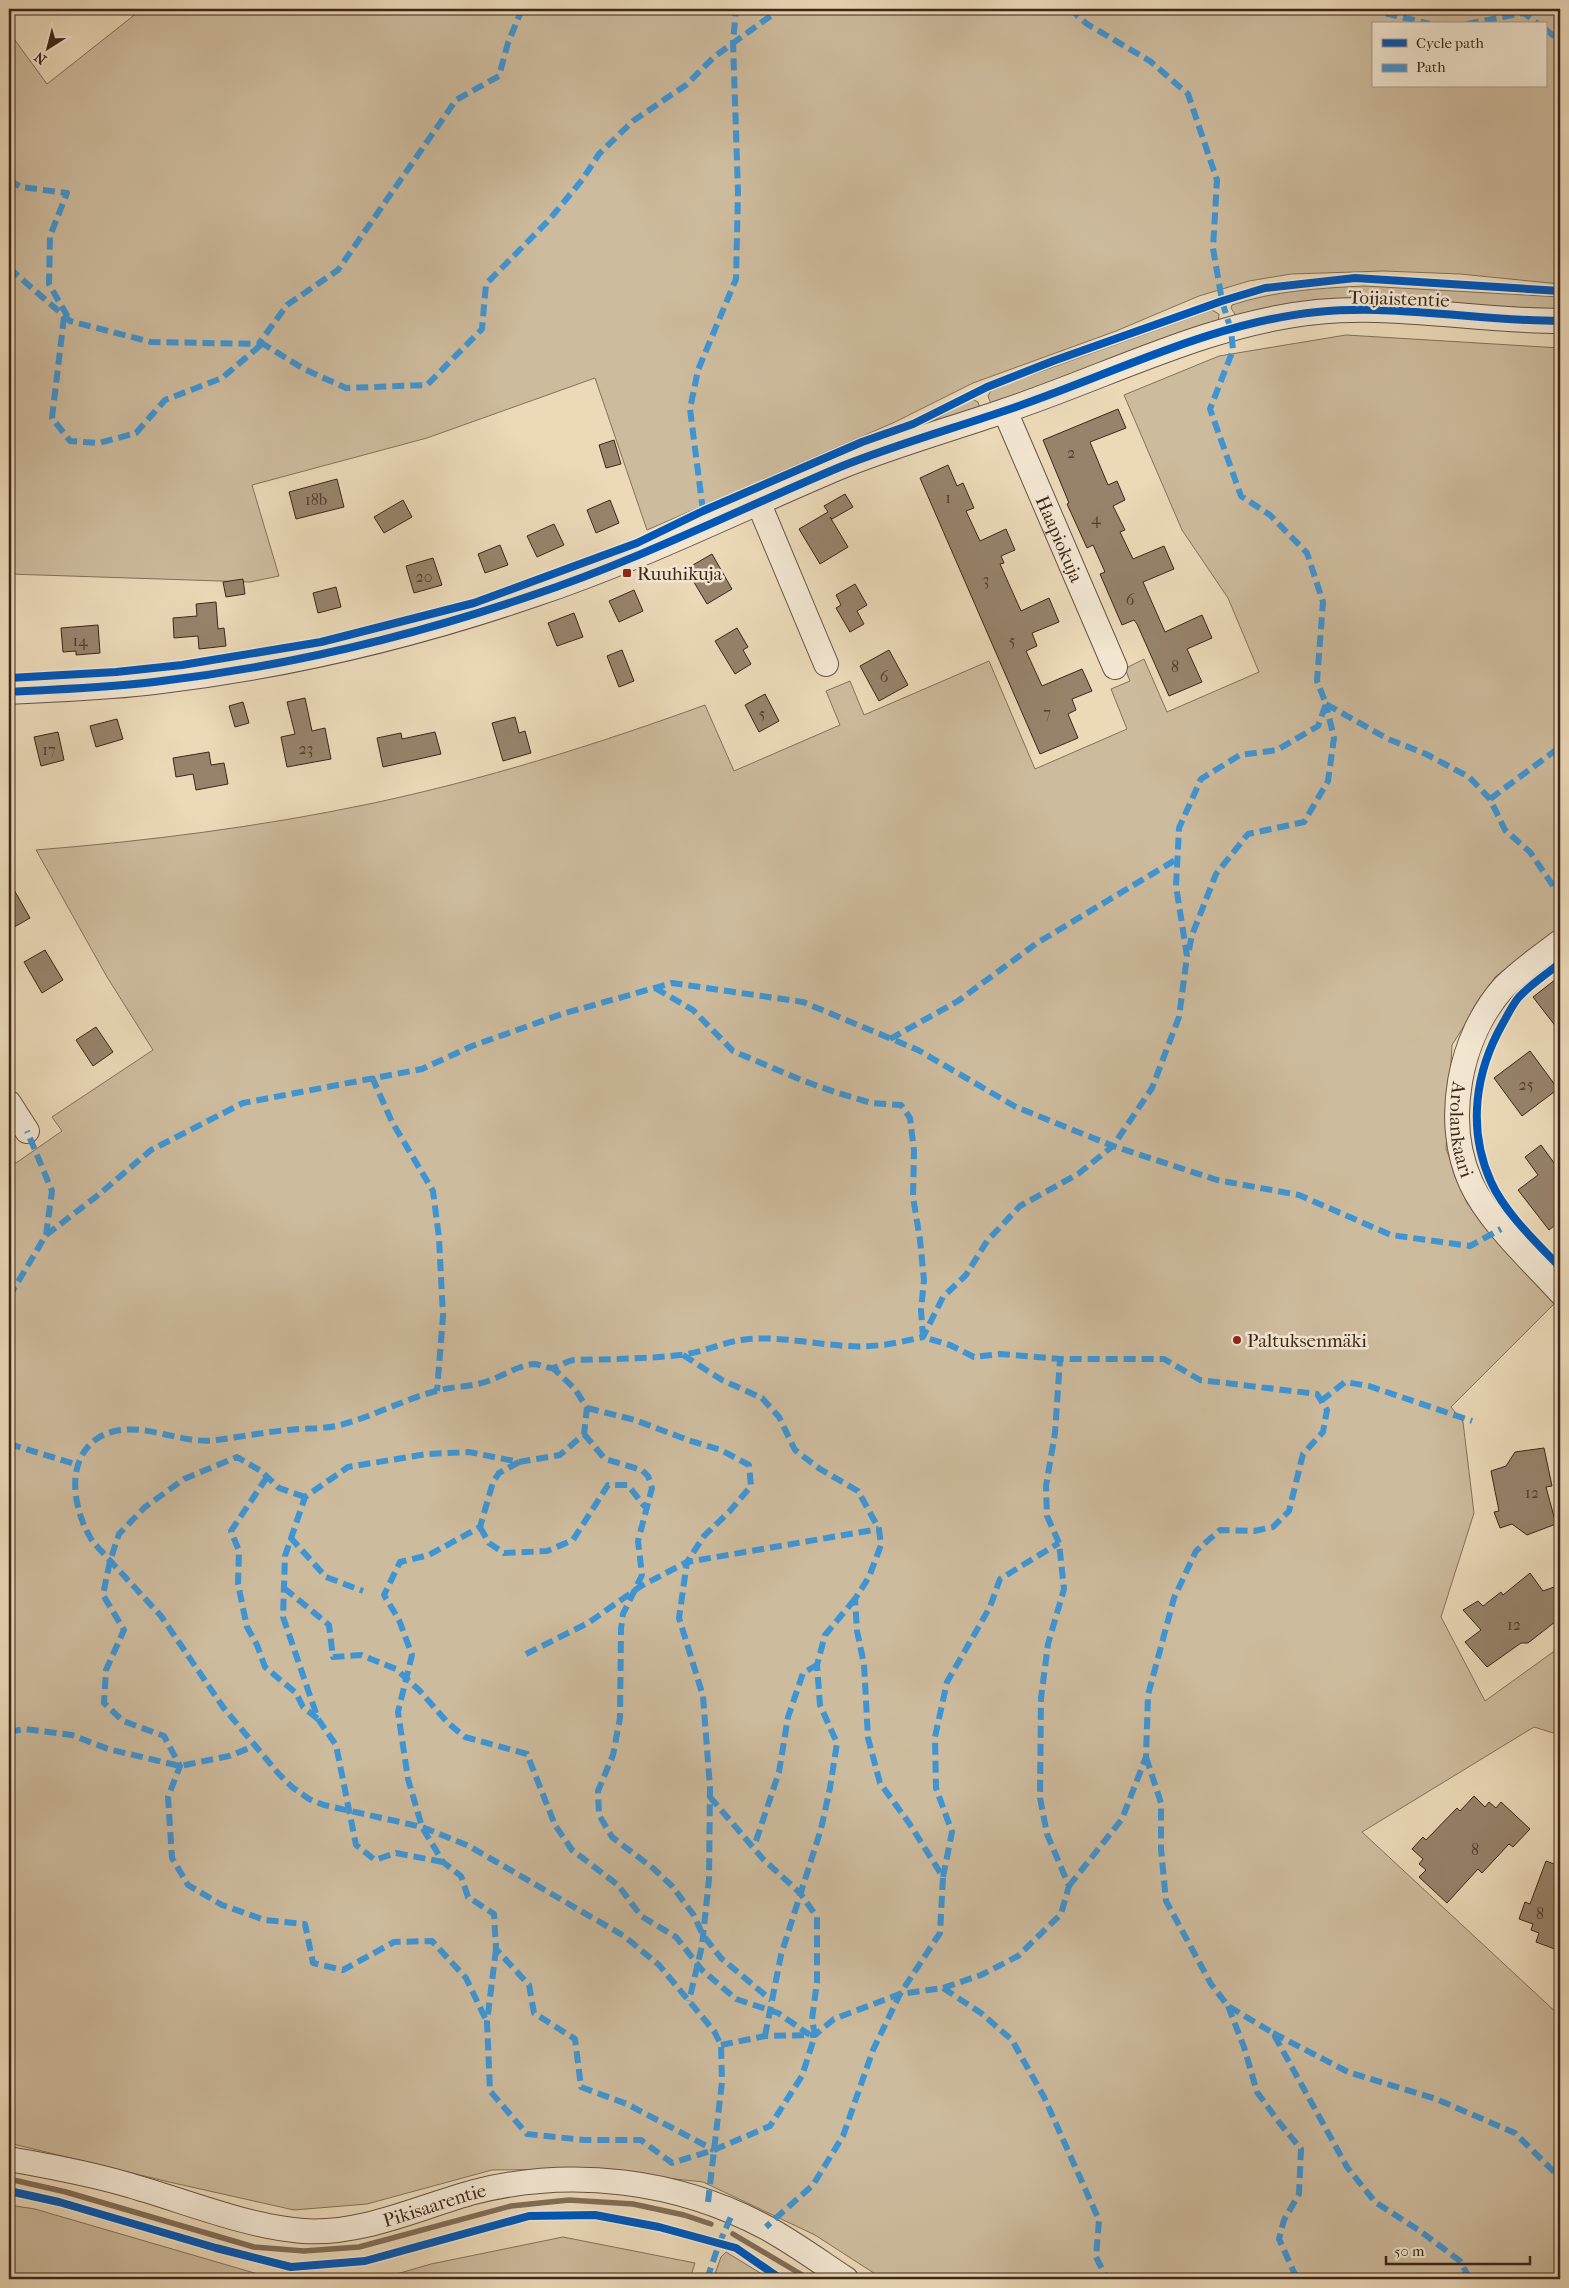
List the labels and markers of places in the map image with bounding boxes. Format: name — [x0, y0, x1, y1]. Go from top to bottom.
place label: Ruuhikuja — [637, 563, 723, 585]
marker: Ruuhikuja — [621, 567, 633, 579]
place label: Paltuksenmäki — [1247, 1330, 1367, 1352]
marker: Paltuksenmäki — [1231, 1334, 1243, 1346]

